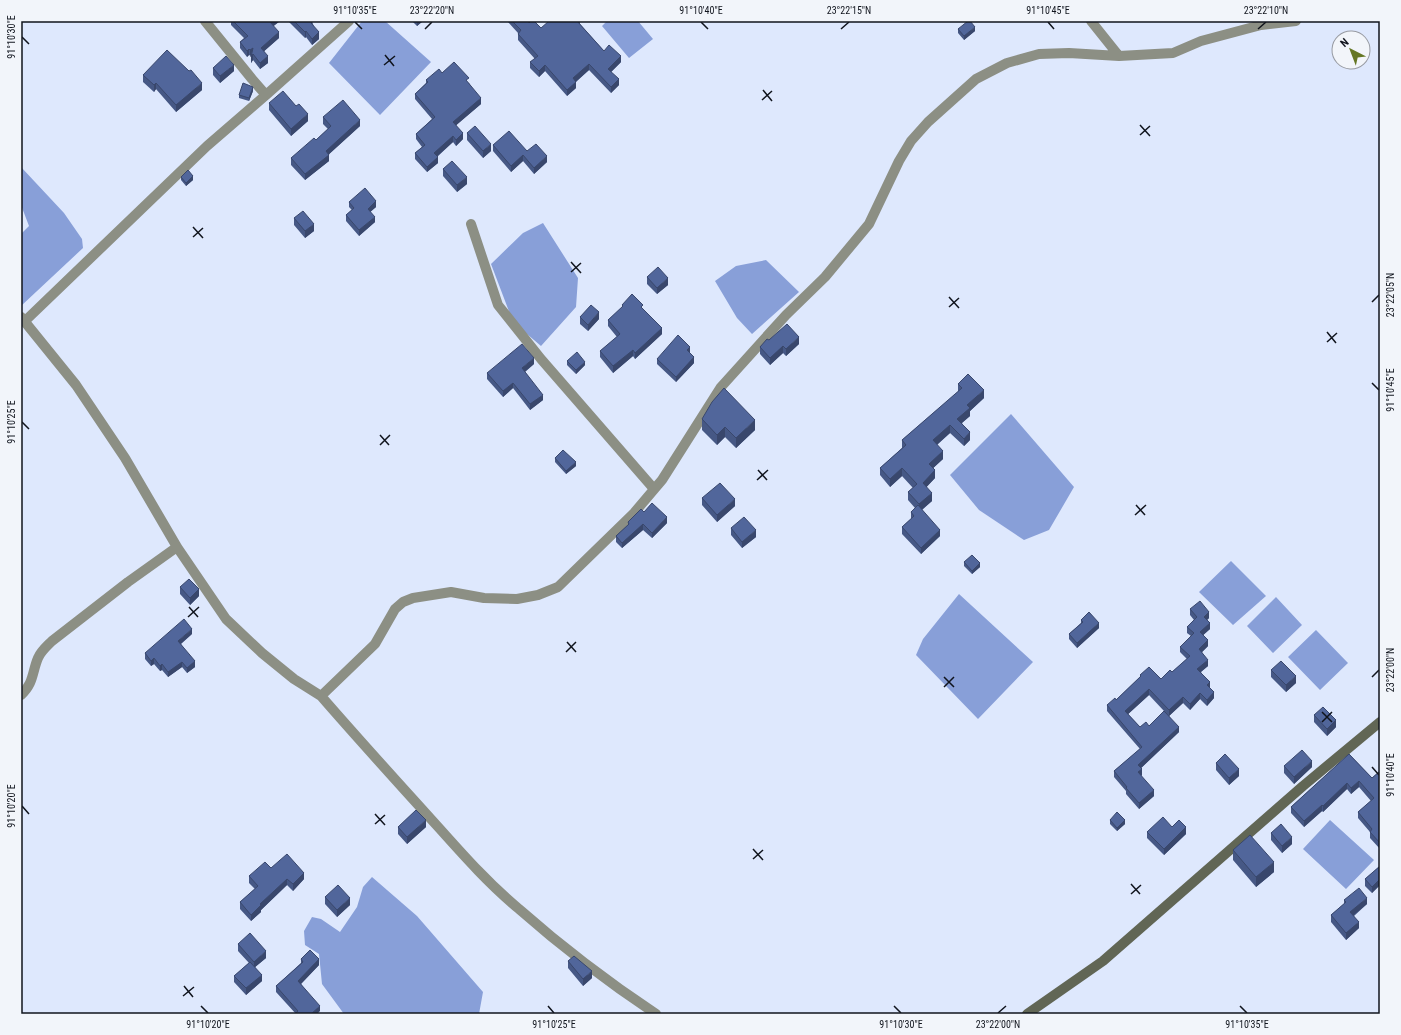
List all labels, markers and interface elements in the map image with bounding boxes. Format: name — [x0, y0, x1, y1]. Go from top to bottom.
text: 91°10'35"E — [333, 5, 377, 16]
text: 23°22'20"N — [410, 5, 454, 16]
text: 91°10'40"E — [679, 5, 723, 16]
text: 23°22'15"N — [827, 5, 871, 16]
text: 91°10'45"E — [1026, 5, 1070, 16]
text: 23°22'10"N — [1244, 5, 1288, 16]
text: 91°10'30"E — [6, 15, 17, 59]
north arrow — [1331, 30, 1371, 70]
text: N — [1338, 36, 1352, 50]
text: 23°22'05"N — [1385, 273, 1396, 317]
text: 91°10'45"E — [1385, 368, 1396, 412]
text: 91°10'25"E — [6, 400, 17, 444]
text: 23°22'00"N — [1385, 648, 1396, 692]
text: 91°10'40"E — [1385, 753, 1396, 797]
text: 91°10'20"E — [6, 784, 17, 828]
text: 91°10'20"E — [186, 1019, 230, 1030]
text: 91°10'25"E — [532, 1019, 576, 1030]
text: 91°10'30"E — [879, 1019, 923, 1030]
text: 23°22'00"N — [976, 1019, 1020, 1030]
text: 91°10'35"E — [1225, 1019, 1269, 1030]

